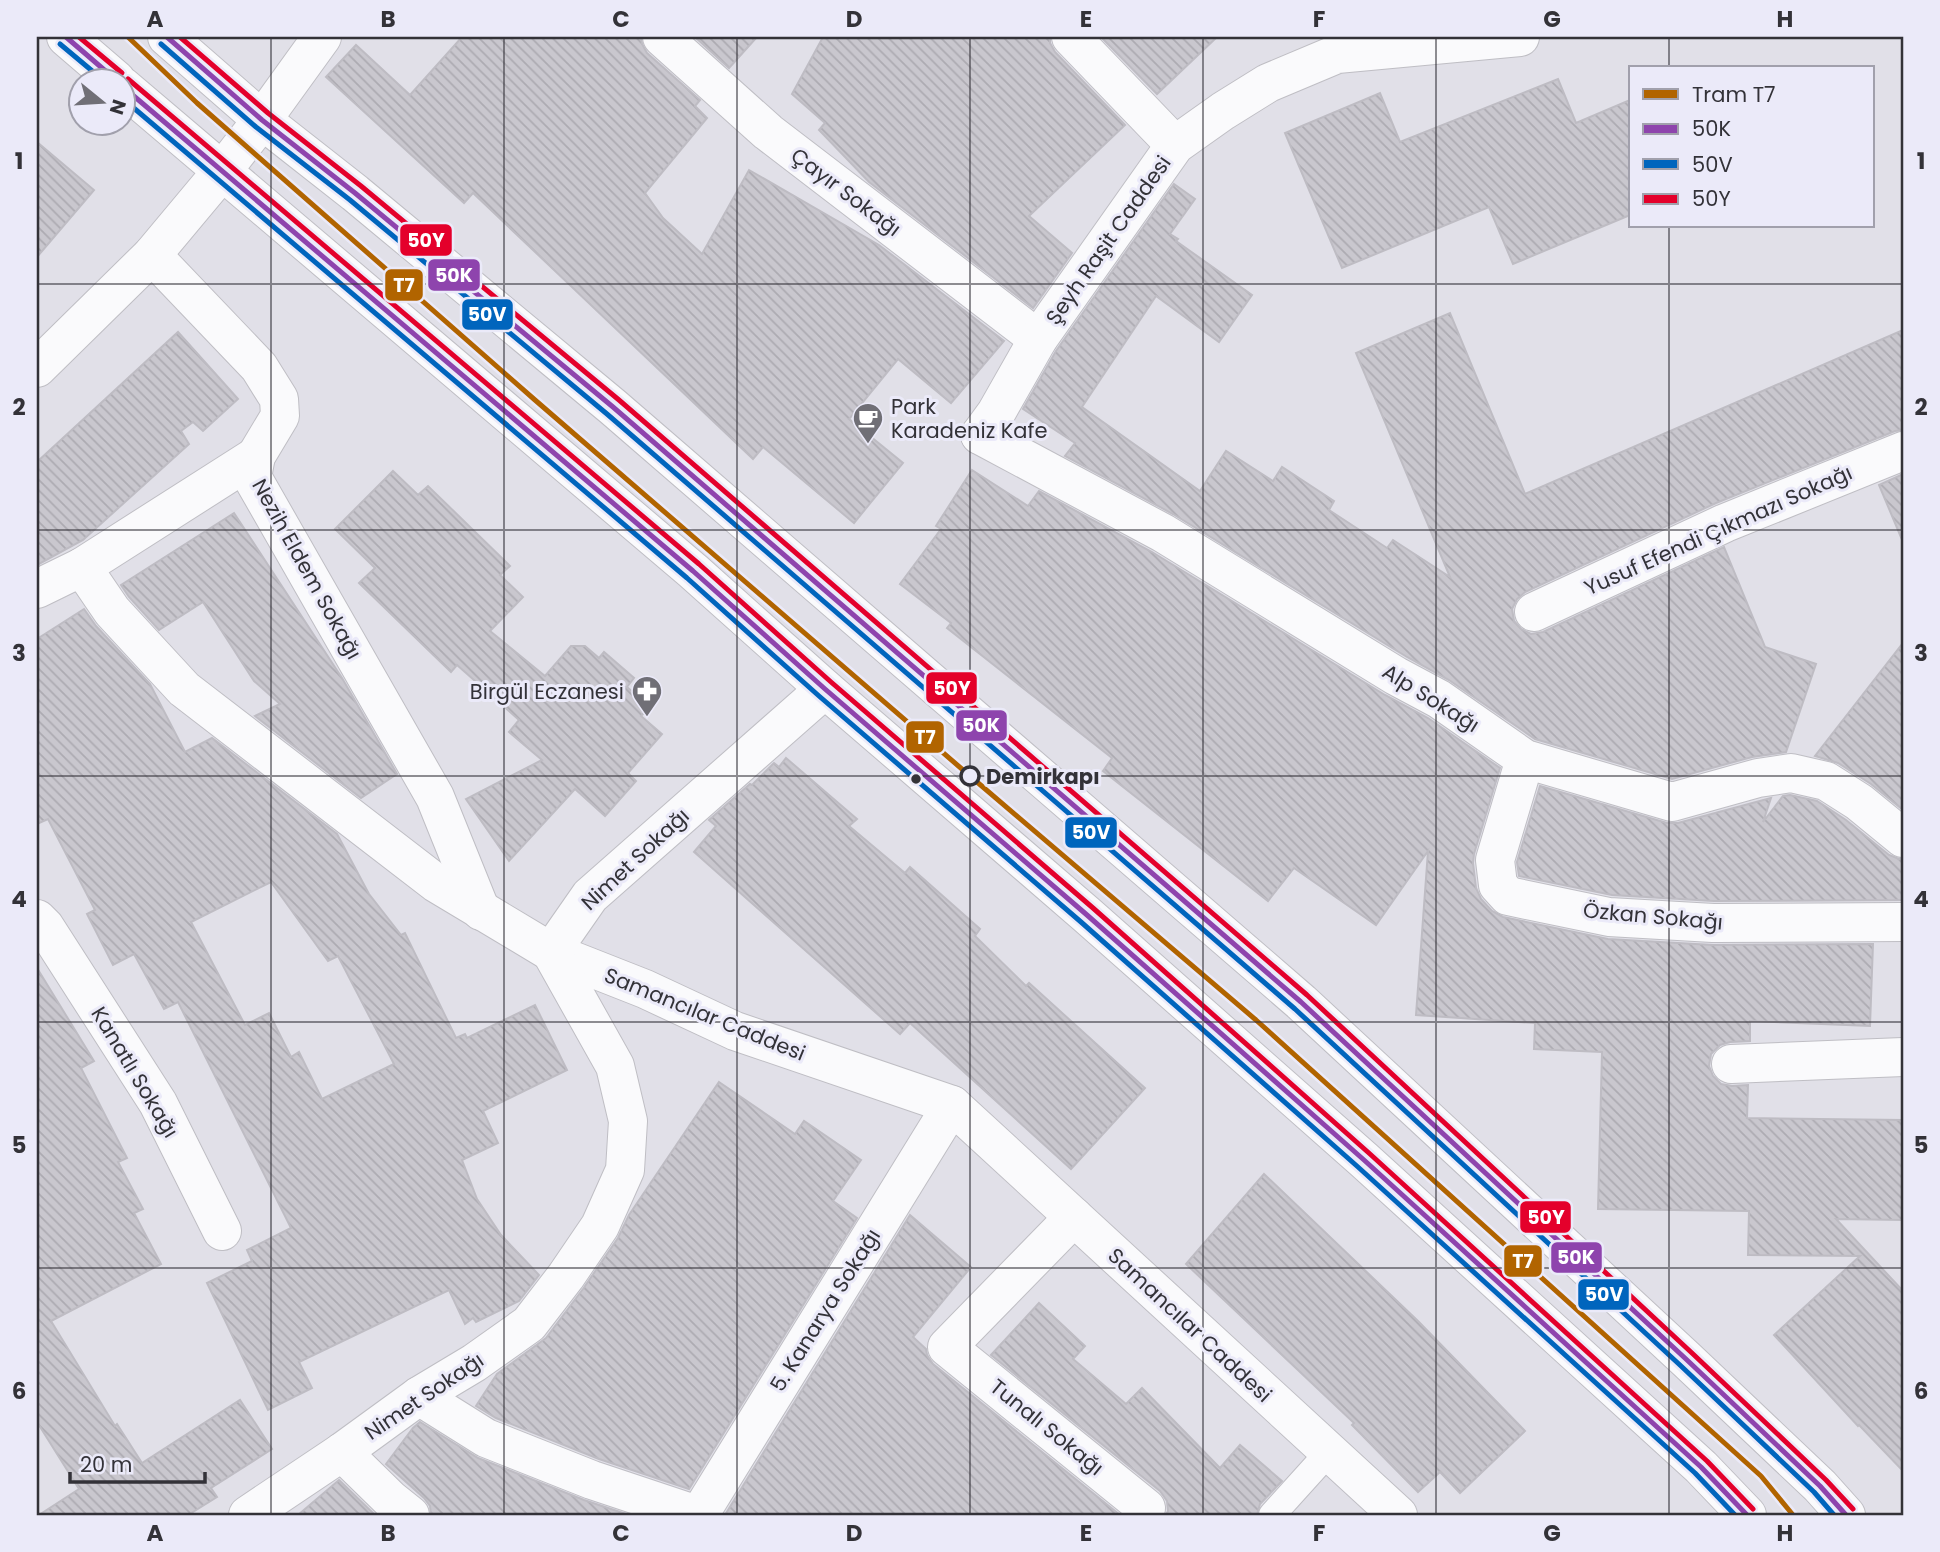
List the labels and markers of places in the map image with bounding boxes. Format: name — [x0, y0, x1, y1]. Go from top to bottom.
place label: Park Karadeniz Kafe — [891, 392, 1048, 445]
cafe icon: Park Karadeniz Kafe — [851, 401, 885, 445]
pharmacy icon: Birgül Eczanesi — [630, 674, 664, 718]
place label: Birgül Eczanesi — [470, 677, 624, 706]
place label: Demirkapı — [986, 762, 1100, 791]
marker: Demirkapı — [960, 766, 980, 786]
unlabelled marker — [909, 772, 923, 786]

